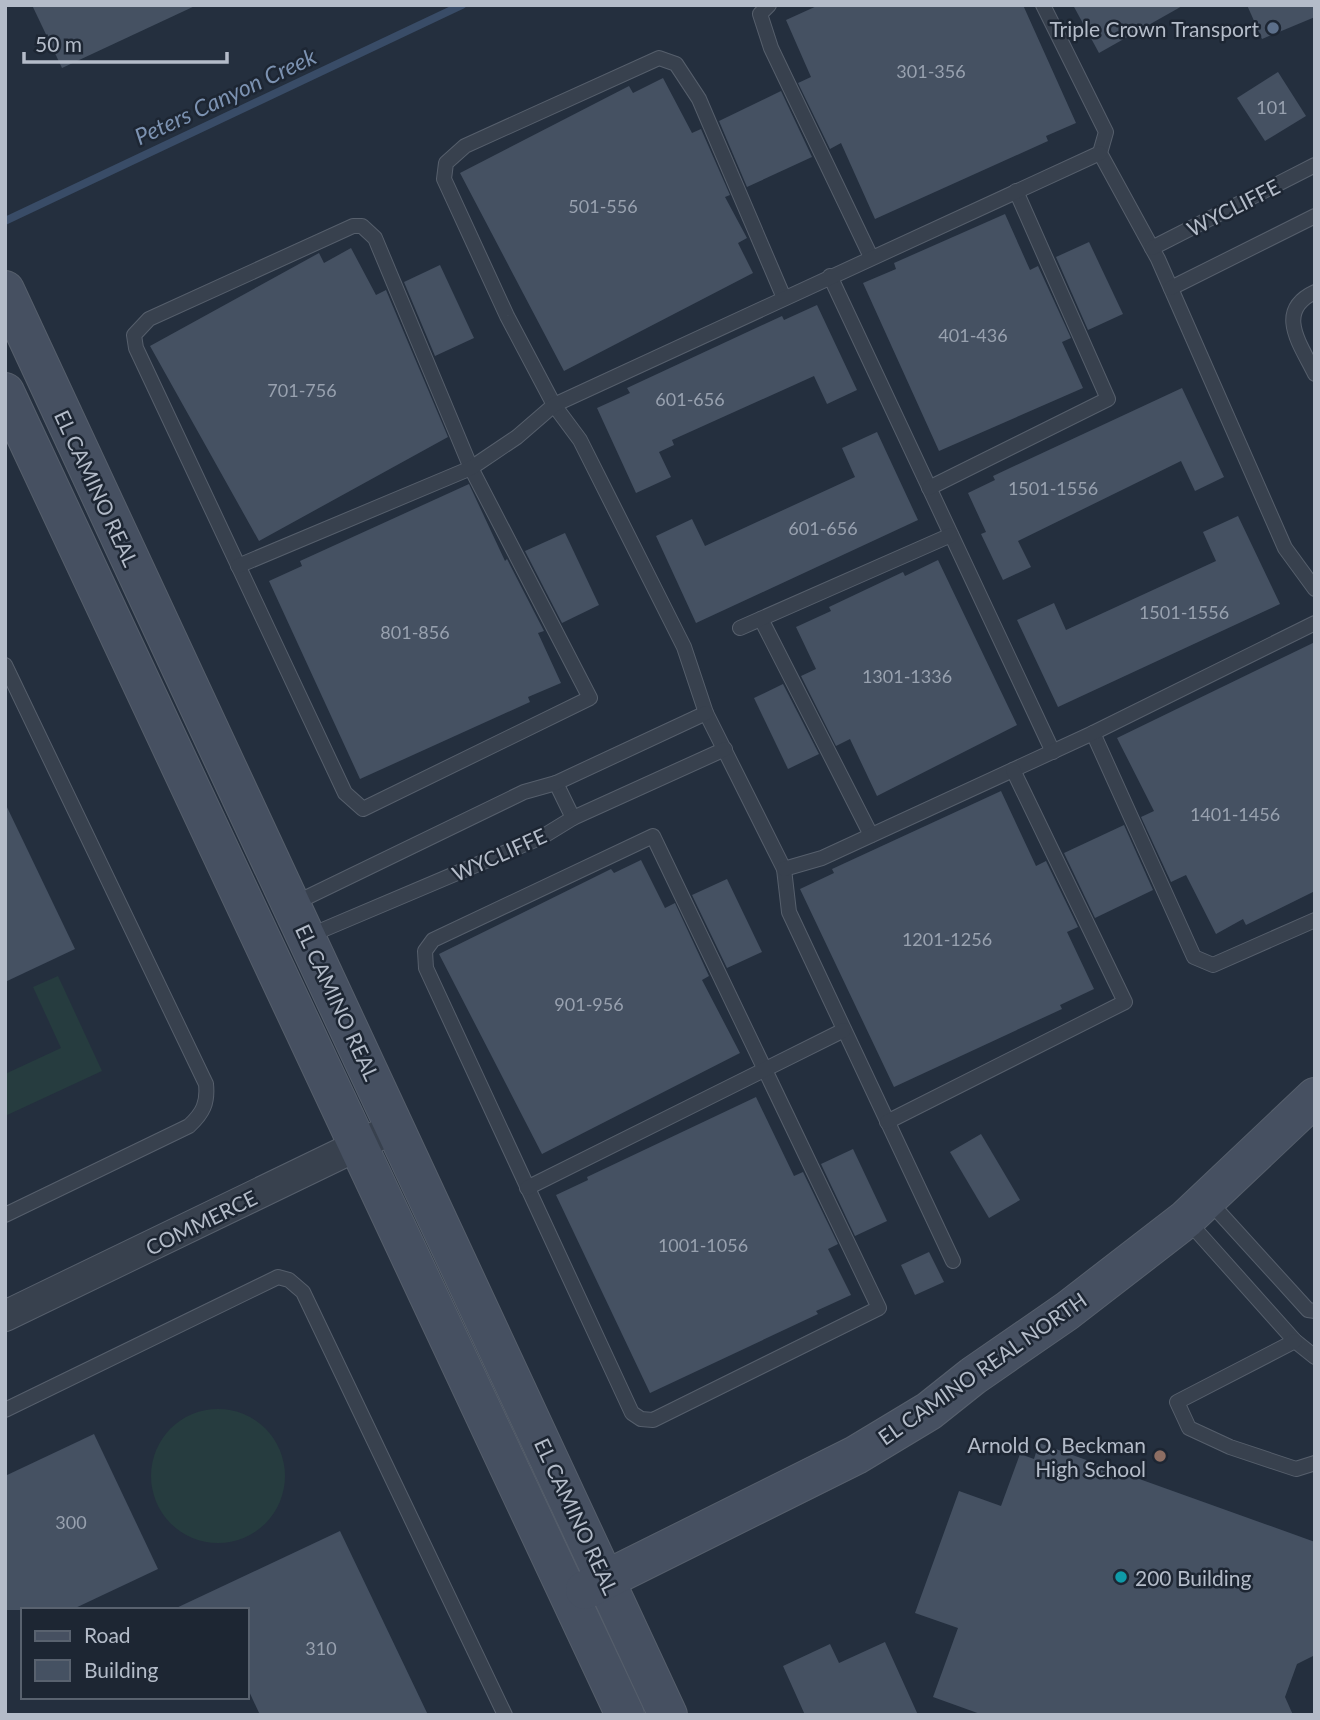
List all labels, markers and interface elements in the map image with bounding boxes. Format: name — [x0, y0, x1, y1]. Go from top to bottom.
place label: Triple Crown Transport — [1049, 16, 1259, 41]
marker: Triple Crown Transport — [1265, 20, 1281, 36]
scale bar — [24, 21, 228, 65]
text: 50 m — [35, 31, 82, 56]
water label: Peters Canyon Creek — [130, 41, 321, 150]
house number: 301-356 — [896, 60, 966, 82]
house number: 101 — [1256, 96, 1288, 118]
street label: WYCLIFFE — [1182, 173, 1284, 241]
house number: 501-556 — [568, 195, 638, 217]
house number: 401-436 — [938, 324, 1008, 346]
house number: 701-756 — [267, 379, 337, 401]
house number: 601-656 — [655, 388, 725, 410]
street label: EL CAMINO REAL — [50, 406, 144, 570]
house number: 1501-1556 — [1008, 477, 1098, 499]
house number: 601-656 — [788, 517, 858, 539]
house number: 1501-1556 — [1139, 601, 1229, 623]
house number: 801-856 — [380, 621, 450, 643]
house number: 1301-1336 — [862, 665, 952, 687]
house number: 1401-1456 — [1190, 803, 1280, 825]
street label: WYCLIFFE — [448, 822, 550, 886]
street label: EL CAMINO REAL — [291, 920, 385, 1084]
house number: 1201-1256 — [902, 928, 992, 950]
house number: 901-956 — [554, 993, 624, 1015]
street label: COMMERCE — [141, 1184, 261, 1260]
house number: 1001-1056 — [658, 1234, 748, 1256]
street label: EL CAMINO REAL NORTH — [873, 1286, 1091, 1450]
place label: Arnold O. Beckman High School — [967, 1432, 1146, 1481]
street label: EL CAMINO REAL — [530, 1434, 624, 1598]
marker: Arnold O. Beckman High School — [1152, 1448, 1168, 1464]
house number: 300 — [55, 1511, 87, 1533]
place label: 200 Building — [1135, 1565, 1251, 1590]
marker: 200 Building — [1113, 1569, 1129, 1585]
legend — [21, 1608, 248, 1699]
text: Road — [84, 1622, 131, 1647]
house number: 310 — [305, 1637, 337, 1659]
text: Building — [84, 1657, 159, 1682]

